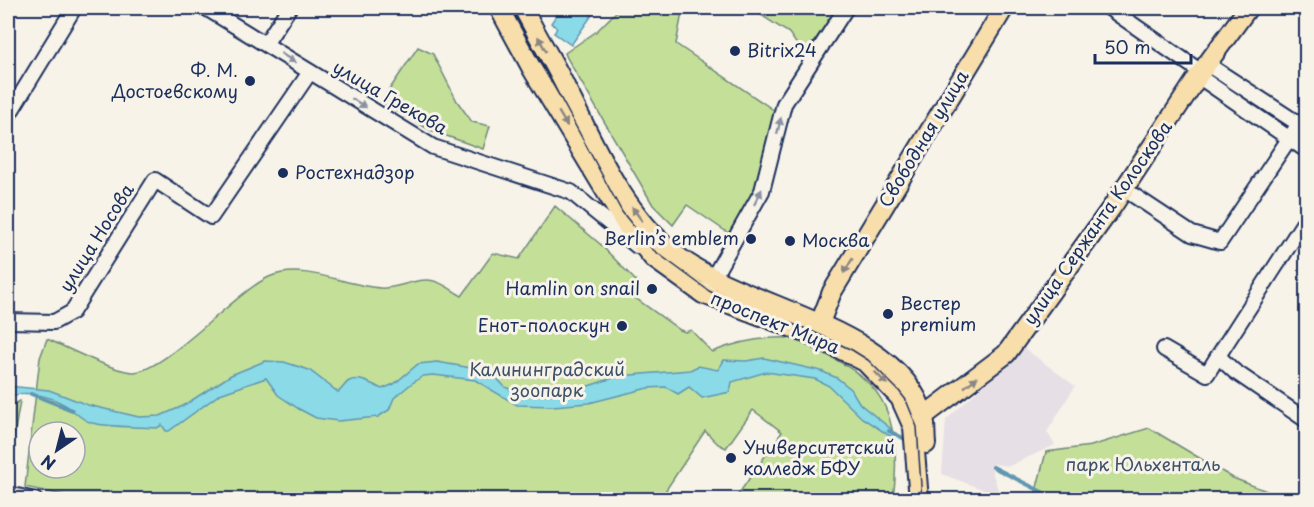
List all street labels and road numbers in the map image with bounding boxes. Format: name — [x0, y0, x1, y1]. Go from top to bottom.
street label: улица Грекова — [328, 53, 454, 141]
street label: Свободная улица — [871, 64, 975, 212]
street label: улица Сержанта Колоскова — [1016, 114, 1178, 330]
street label: улица Носова — [52, 177, 140, 297]
street label: проспект Мира — [707, 283, 845, 360]

